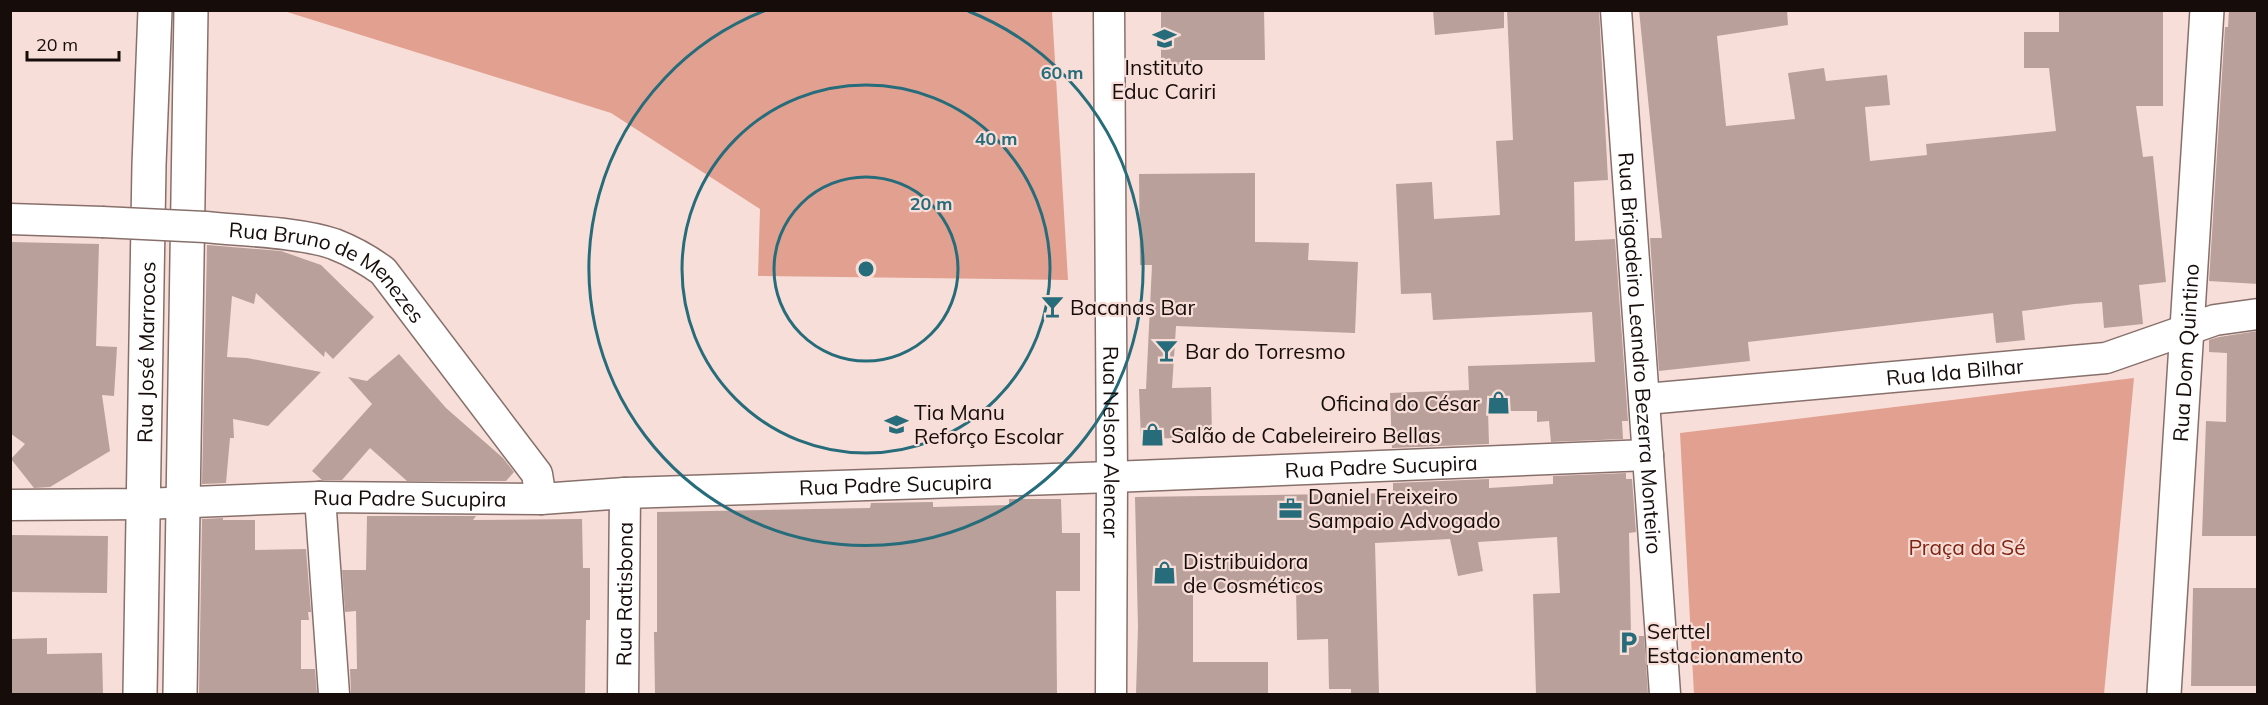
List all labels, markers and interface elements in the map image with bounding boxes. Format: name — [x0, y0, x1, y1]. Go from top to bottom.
scale bar — [27, 24, 118, 62]
school or university icon: Instituto Educ Cariri — [1151, 26, 1177, 52]
text: 20 m — [36, 33, 78, 56]
place label: Instituto Educ Cariri — [1112, 54, 1216, 104]
text: 60 m — [1041, 61, 1083, 84]
text: 40 m — [975, 127, 1017, 150]
street label: Rua Brigadeiro Leandro Bezerra Monteiro — [1613, 151, 1668, 555]
text: 20 m — [910, 192, 952, 215]
street label: Rua Bruno de Menezes — [228, 216, 431, 328]
centre of rings — [856, 259, 876, 279]
street label: Rua José Marrocos — [131, 261, 160, 443]
street label: Rua Dom Quintino — [2167, 263, 2204, 443]
bar icon: Bacanas Bar — [1039, 294, 1065, 320]
place label: Bacanas Bar — [1070, 294, 1195, 320]
bar icon: Bar do Torresmo — [1154, 338, 1180, 364]
place label: Bar do Torresmo — [1185, 338, 1346, 364]
street label: Rua Nelson Alencar — [1098, 346, 1125, 538]
street label: Rua Ida Bilhar — [1885, 352, 2025, 391]
place label: Oficina do César — [1320, 390, 1480, 416]
shop icon: Oficina do César — [1485, 390, 1511, 416]
place label: Tia Manu Reforço Escolar — [914, 399, 1064, 449]
school or university icon: Tia Manu Reforço Escolar — [883, 411, 909, 437]
shop icon: Salão de Cabeleireiro Bellas — [1140, 422, 1166, 448]
place label: Salão de Cabeleireiro Bellas — [1171, 422, 1441, 448]
street label: Rua Padre Sucupira — [1284, 449, 1478, 483]
street label: Rua Padre Sucupira — [799, 468, 992, 500]
place label: Daniel Freixeiro Sampaio Advogado — [1308, 483, 1501, 533]
street label: Rua Padre Sucupira — [313, 484, 507, 512]
office icon: Daniel Freixeiro Sampaio Advogado — [1277, 495, 1303, 521]
street label: Rua Ratisbona — [610, 522, 638, 666]
park label: Praça da Sé — [1908, 534, 2026, 560]
place label: Distribuidora de Cosméticos — [1183, 548, 1323, 598]
shop icon: Distribuidora de Cosméticos — [1152, 560, 1178, 586]
place label: Serttel Estacionamento — [1647, 618, 1803, 668]
parking icon: Serttel Estacionamento — [1616, 630, 1642, 656]

